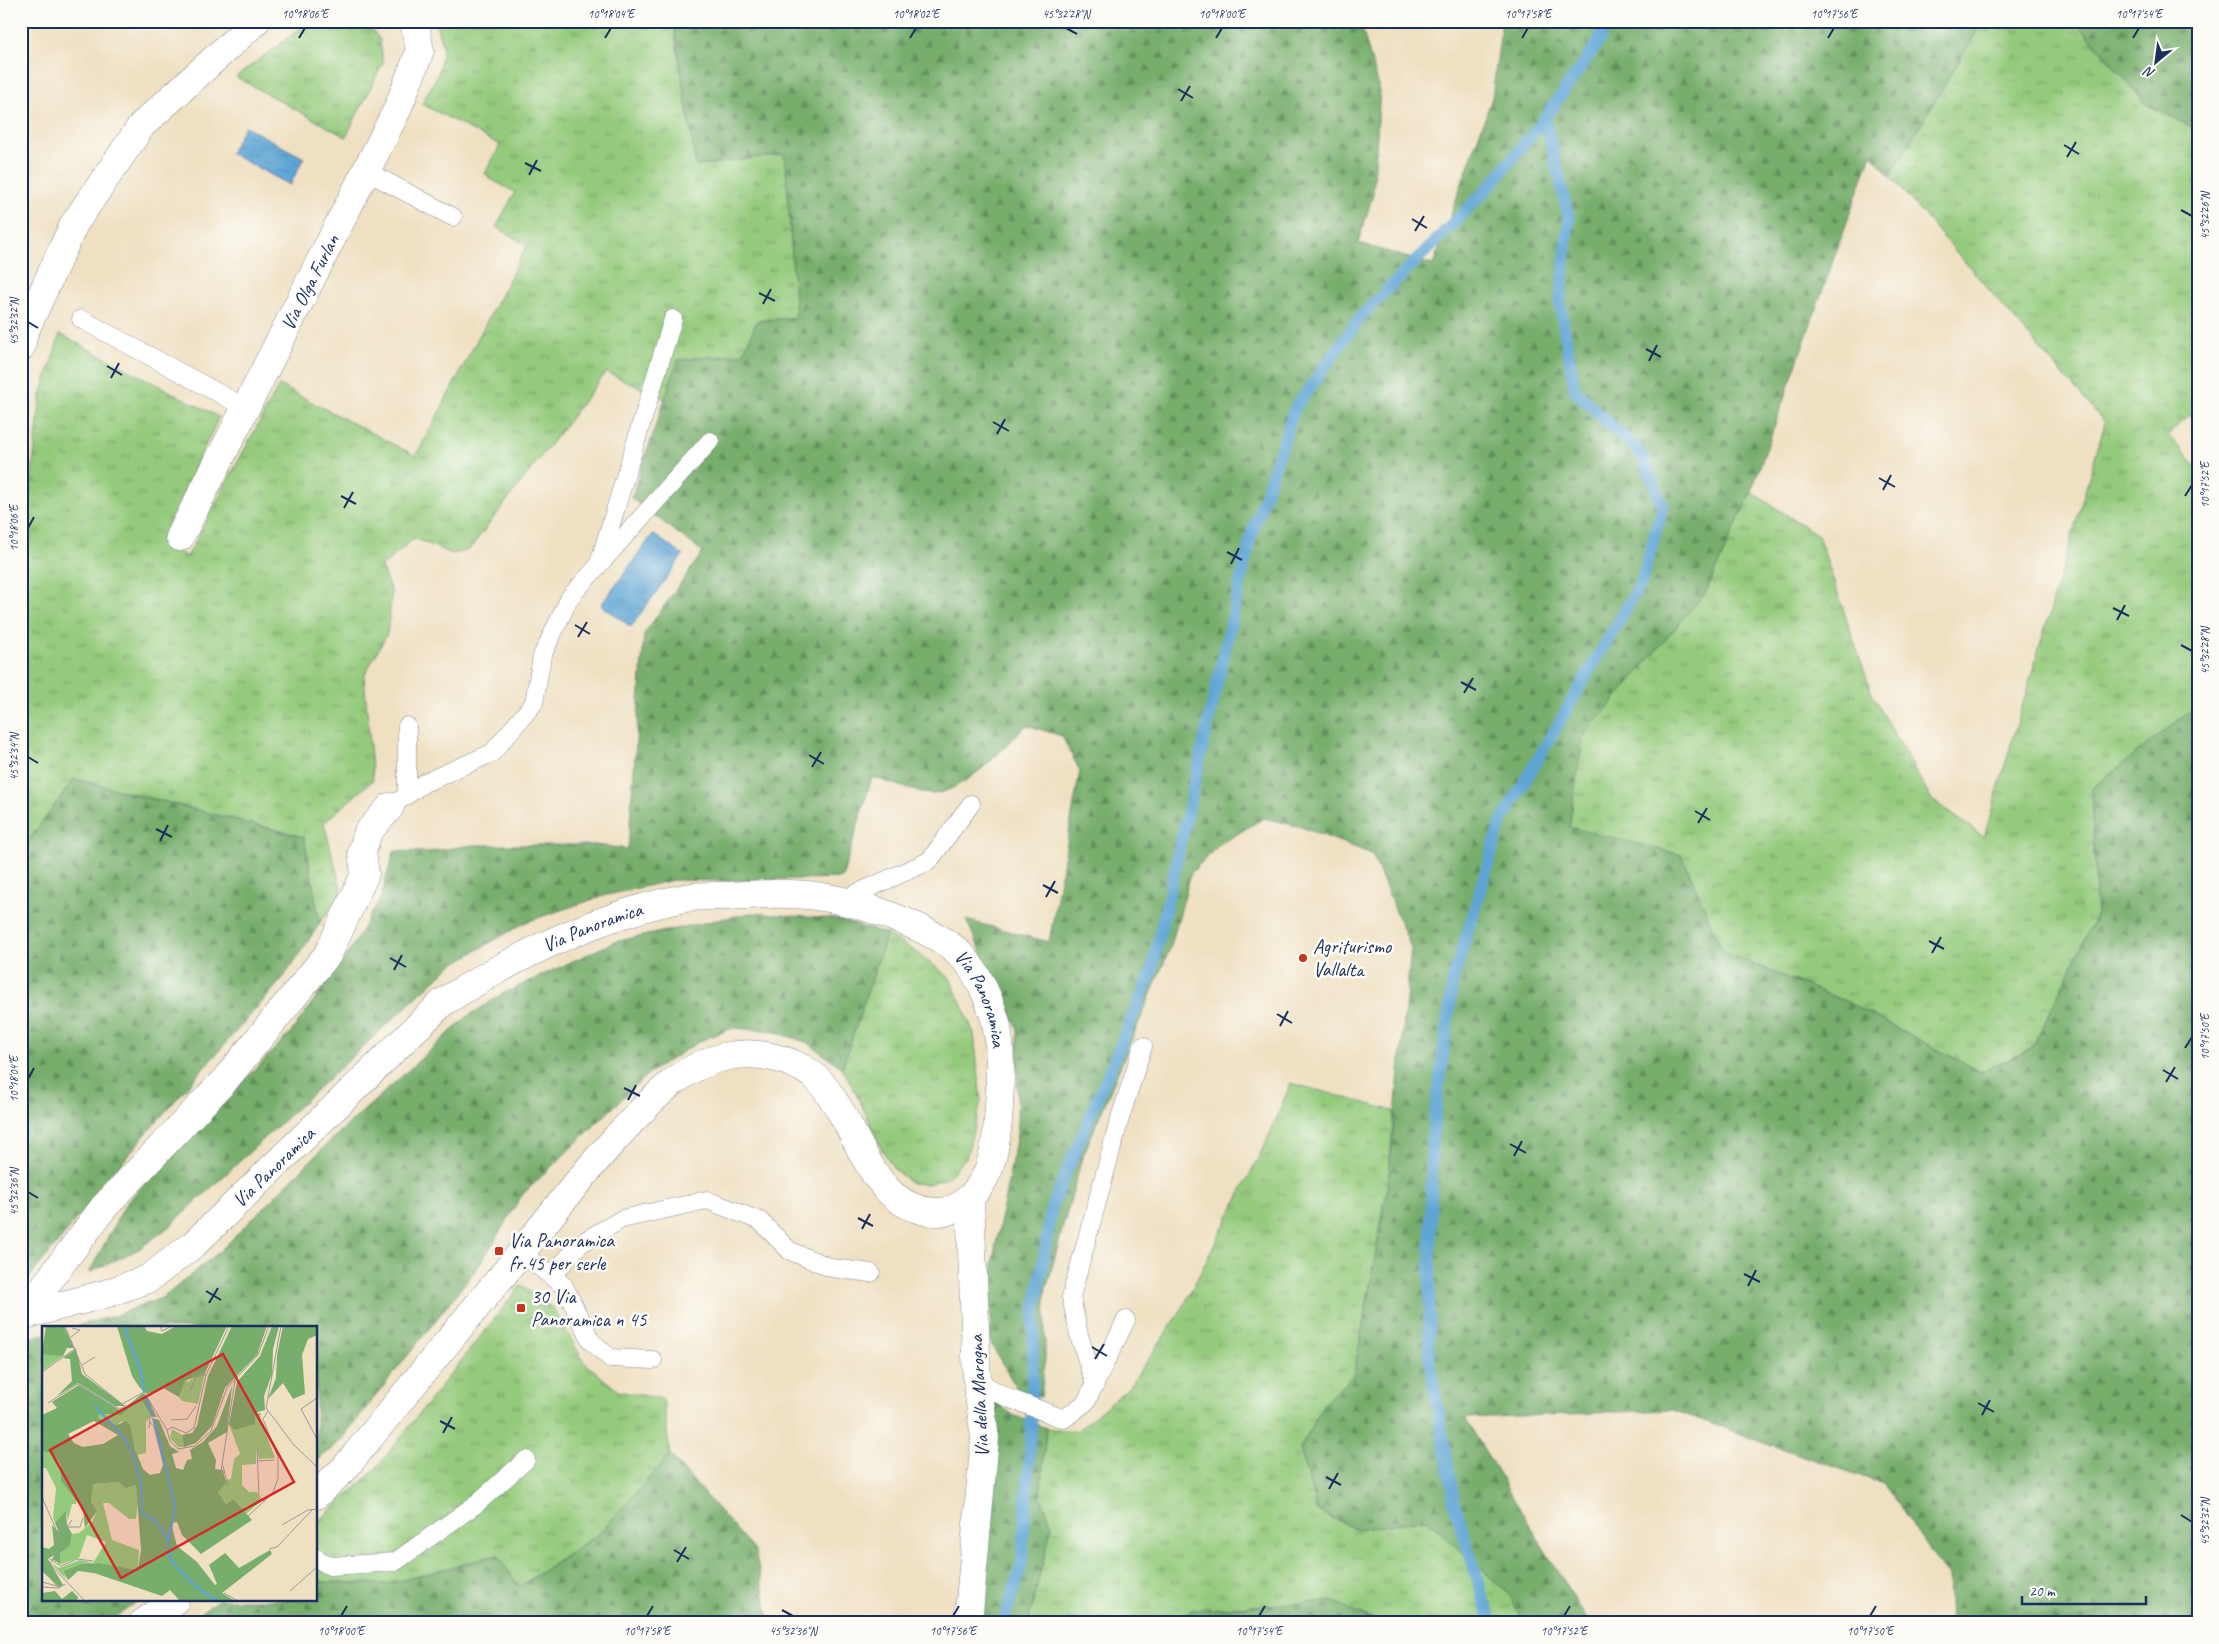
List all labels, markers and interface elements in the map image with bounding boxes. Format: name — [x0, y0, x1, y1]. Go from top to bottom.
text: 10°18'06"E — [282, 6, 330, 22]
text: 10°18'04"E — [588, 6, 636, 22]
text: 10°18'02"E — [893, 6, 941, 22]
text: 45°32'28"N — [1042, 6, 1091, 22]
text: 10°18'00"E — [1199, 6, 1247, 22]
text: 10°17'58"E — [1505, 6, 1553, 22]
text: 10°17'56"E — [1811, 6, 1859, 22]
text: 10°17'54"E — [2116, 6, 2164, 22]
north arrow — [2132, 38, 2182, 88]
text: N — [2140, 62, 2158, 82]
text: 45°32'26"N — [2197, 191, 2213, 240]
street label: Via Olga Furlan — [275, 229, 345, 334]
text: 45°32'32"N — [6, 297, 22, 346]
text: 10°17'52"E — [2197, 460, 2213, 508]
text: 10°18'06"E — [6, 503, 22, 551]
text: 45°32'28"N — [2197, 626, 2213, 675]
text: 45°32'34"N — [6, 732, 22, 781]
street label: Via Panoramica — [538, 896, 646, 958]
place label: Agriturismo Vallalta — [1313, 934, 1392, 982]
street label: Via Panoramica — [950, 944, 1012, 1049]
marker: Agriturismo Vallalta — [1297, 952, 1309, 964]
text: 10°17'50"E — [2197, 1012, 2213, 1060]
text: 10°18'04"E — [6, 1054, 22, 1102]
street label: Via Panoramica — [227, 1120, 321, 1212]
text: 45°32'36"N — [6, 1167, 22, 1216]
place label: Via Panoramica fr.45 per serle — [509, 1228, 615, 1276]
marker: Via Panoramica fr.45 per serle — [493, 1245, 505, 1257]
place label: 30 Via Panoramica n 45 — [531, 1284, 647, 1332]
marker: 30 Via Panoramica n 45 — [515, 1302, 527, 1314]
inset map — [42, 1326, 318, 1602]
street label: Via della Marogna — [963, 1333, 995, 1458]
text: 45°32'32"N — [2197, 1497, 2213, 1546]
scale bar — [2022, 1574, 2145, 1606]
text: 20 m — [2029, 1582, 2056, 1601]
text: 10°18'00"E — [318, 1623, 366, 1639]
text: 10°17'58"E — [624, 1623, 672, 1639]
text: 45°32'36"N — [769, 1623, 818, 1639]
text: 10°17'56"E — [930, 1623, 978, 1639]
text: 10°17'54"E — [1236, 1623, 1284, 1639]
text: 10°17'52"E — [1541, 1623, 1589, 1639]
text: 10°17'50"E — [1847, 1623, 1895, 1639]

